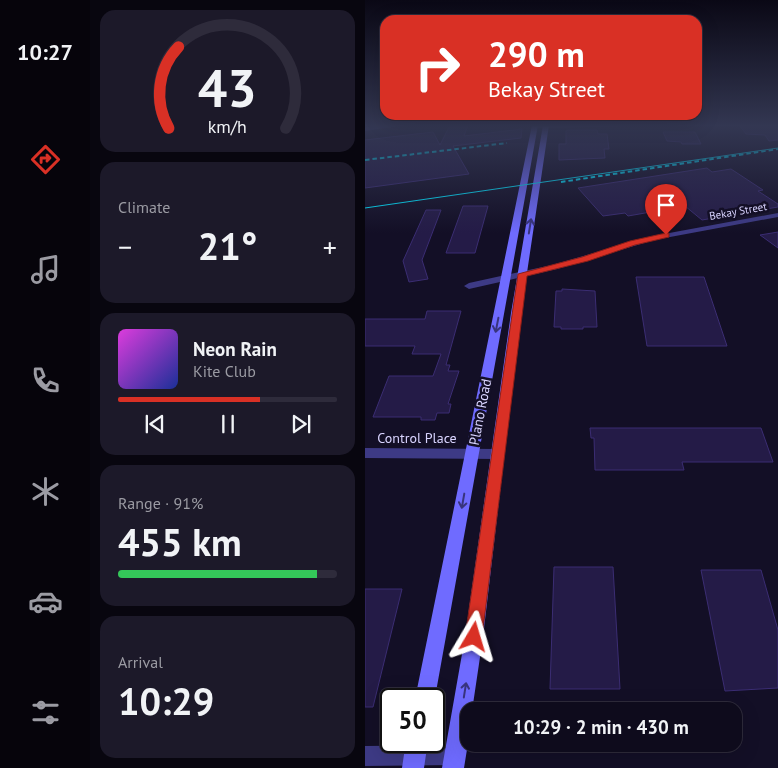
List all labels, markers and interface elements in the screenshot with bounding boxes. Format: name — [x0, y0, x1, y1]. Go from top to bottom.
text: 290 m — [488, 31, 585, 77]
icon: right — [405, 35, 470, 100]
text: 10:27 — [17, 38, 73, 66]
text: 43 — [198, 54, 257, 121]
text: Bekay Street — [488, 75, 605, 103]
text: km/h — [208, 115, 247, 138]
icon: directions — [28, 142, 63, 177]
pin — [645, 184, 687, 235]
icon: arrive — [652, 191, 680, 219]
text: Climate — [118, 197, 170, 217]
street label: Bekay Street — [708, 199, 768, 223]
one-way arrow — [526, 218, 536, 234]
text: 21° — [198, 221, 257, 270]
text: − — [118, 228, 132, 265]
text: + — [323, 228, 337, 265]
icon: music — [28, 252, 63, 287]
one-way arrow — [491, 317, 501, 333]
text: Neon Rain — [193, 337, 277, 361]
text: Kite Club — [193, 361, 256, 381]
icon: phone — [28, 363, 63, 398]
street label: Plano Road — [465, 377, 495, 447]
icon: previous — [141, 410, 169, 438]
icon: pause — [214, 410, 242, 438]
icon: next — [287, 410, 315, 438]
street label: Control Place — [377, 429, 457, 447]
icon: climate — [28, 474, 63, 509]
text: Range · 91% — [118, 493, 203, 513]
one-way arrow — [457, 493, 467, 509]
text: 455 km — [118, 517, 242, 566]
icon: car — [28, 584, 63, 619]
position arrow — [447, 610, 499, 662]
text: Arrival — [118, 652, 163, 672]
text: 10:29 — [118, 676, 214, 725]
one-way arrow — [461, 682, 471, 698]
speed limit sign: 50 — [380, 688, 445, 753]
icon: filters — [28, 695, 63, 730]
text: 10:29 · 2 min · 430 m — [513, 715, 689, 739]

